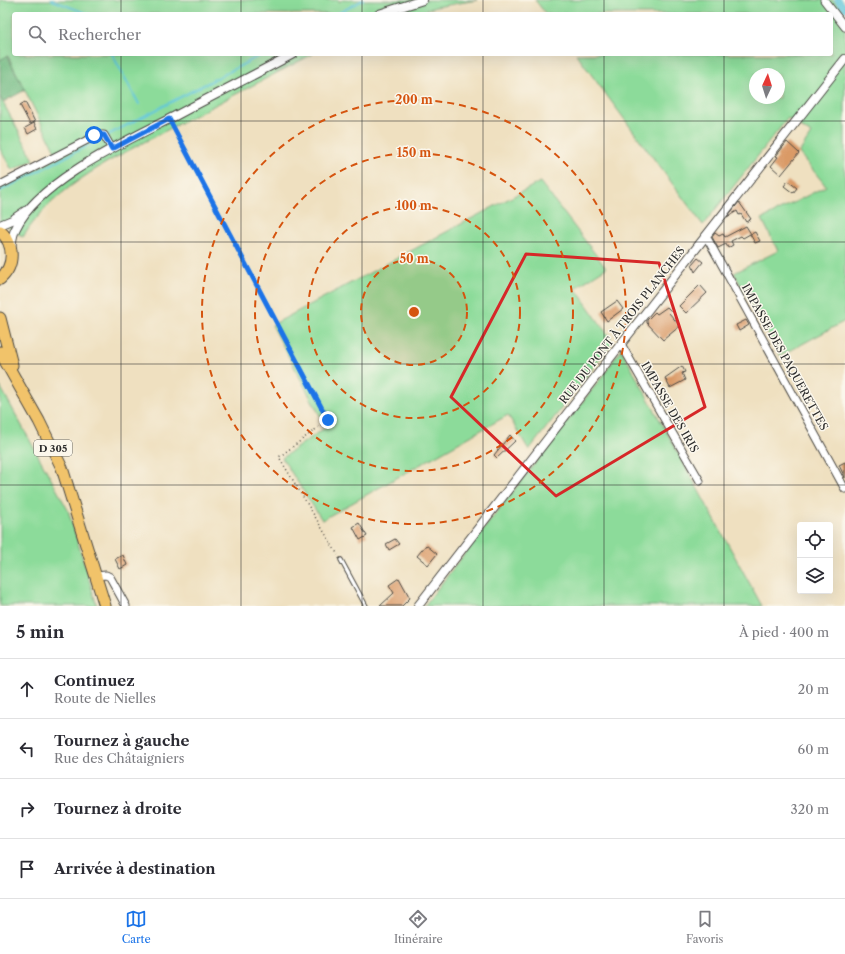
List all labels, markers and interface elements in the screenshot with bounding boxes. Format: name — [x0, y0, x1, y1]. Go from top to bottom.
search box — [12, 12, 833, 56]
icon: search — [26, 23, 48, 45]
text: Rechercher — [58, 25, 141, 44]
north arrow — [749, 68, 785, 104]
text: 200 m — [395, 92, 433, 107]
route start — [85, 126, 103, 144]
text: 150 m — [397, 145, 431, 160]
text: 100 m — [396, 198, 432, 213]
street label: RUE DU PONT À TROIS PLANCHES — [556, 244, 688, 406]
text: 50 m — [399, 251, 429, 266]
street label: IMPASSE DES PAQUERETTES — [739, 281, 831, 433]
centre of rings — [407, 305, 421, 319]
street label: IMPASSE DES IRIS — [638, 359, 702, 455]
route end — [319, 411, 337, 429]
road number: D 305 — [34, 440, 72, 456]
map controls — [797, 522, 833, 594]
button: locate — [797, 522, 833, 558]
button: layers — [797, 558, 833, 594]
text: 5 min — [16, 622, 64, 642]
text: À pied · 400 m — [739, 624, 829, 640]
text: Continuez — [54, 671, 135, 690]
icon: ahead — [16, 678, 38, 700]
text: 20 m — [798, 681, 829, 697]
text: Route de Nielles — [54, 690, 156, 706]
text: Tournez à gauche — [54, 731, 190, 750]
icon: left — [16, 738, 38, 760]
text: 60 m — [798, 741, 829, 757]
text: Rue des Châtaigniers — [54, 750, 184, 766]
icon: right — [16, 798, 38, 820]
text: Tournez à droite — [54, 799, 182, 818]
text: 320 m — [791, 801, 829, 817]
icon: arrive — [16, 858, 38, 880]
text: Arrivée à destination — [54, 859, 216, 878]
tab: Carte — [122, 908, 151, 946]
tab: Itinéraire — [394, 908, 443, 946]
tab: Favoris — [686, 908, 723, 946]

